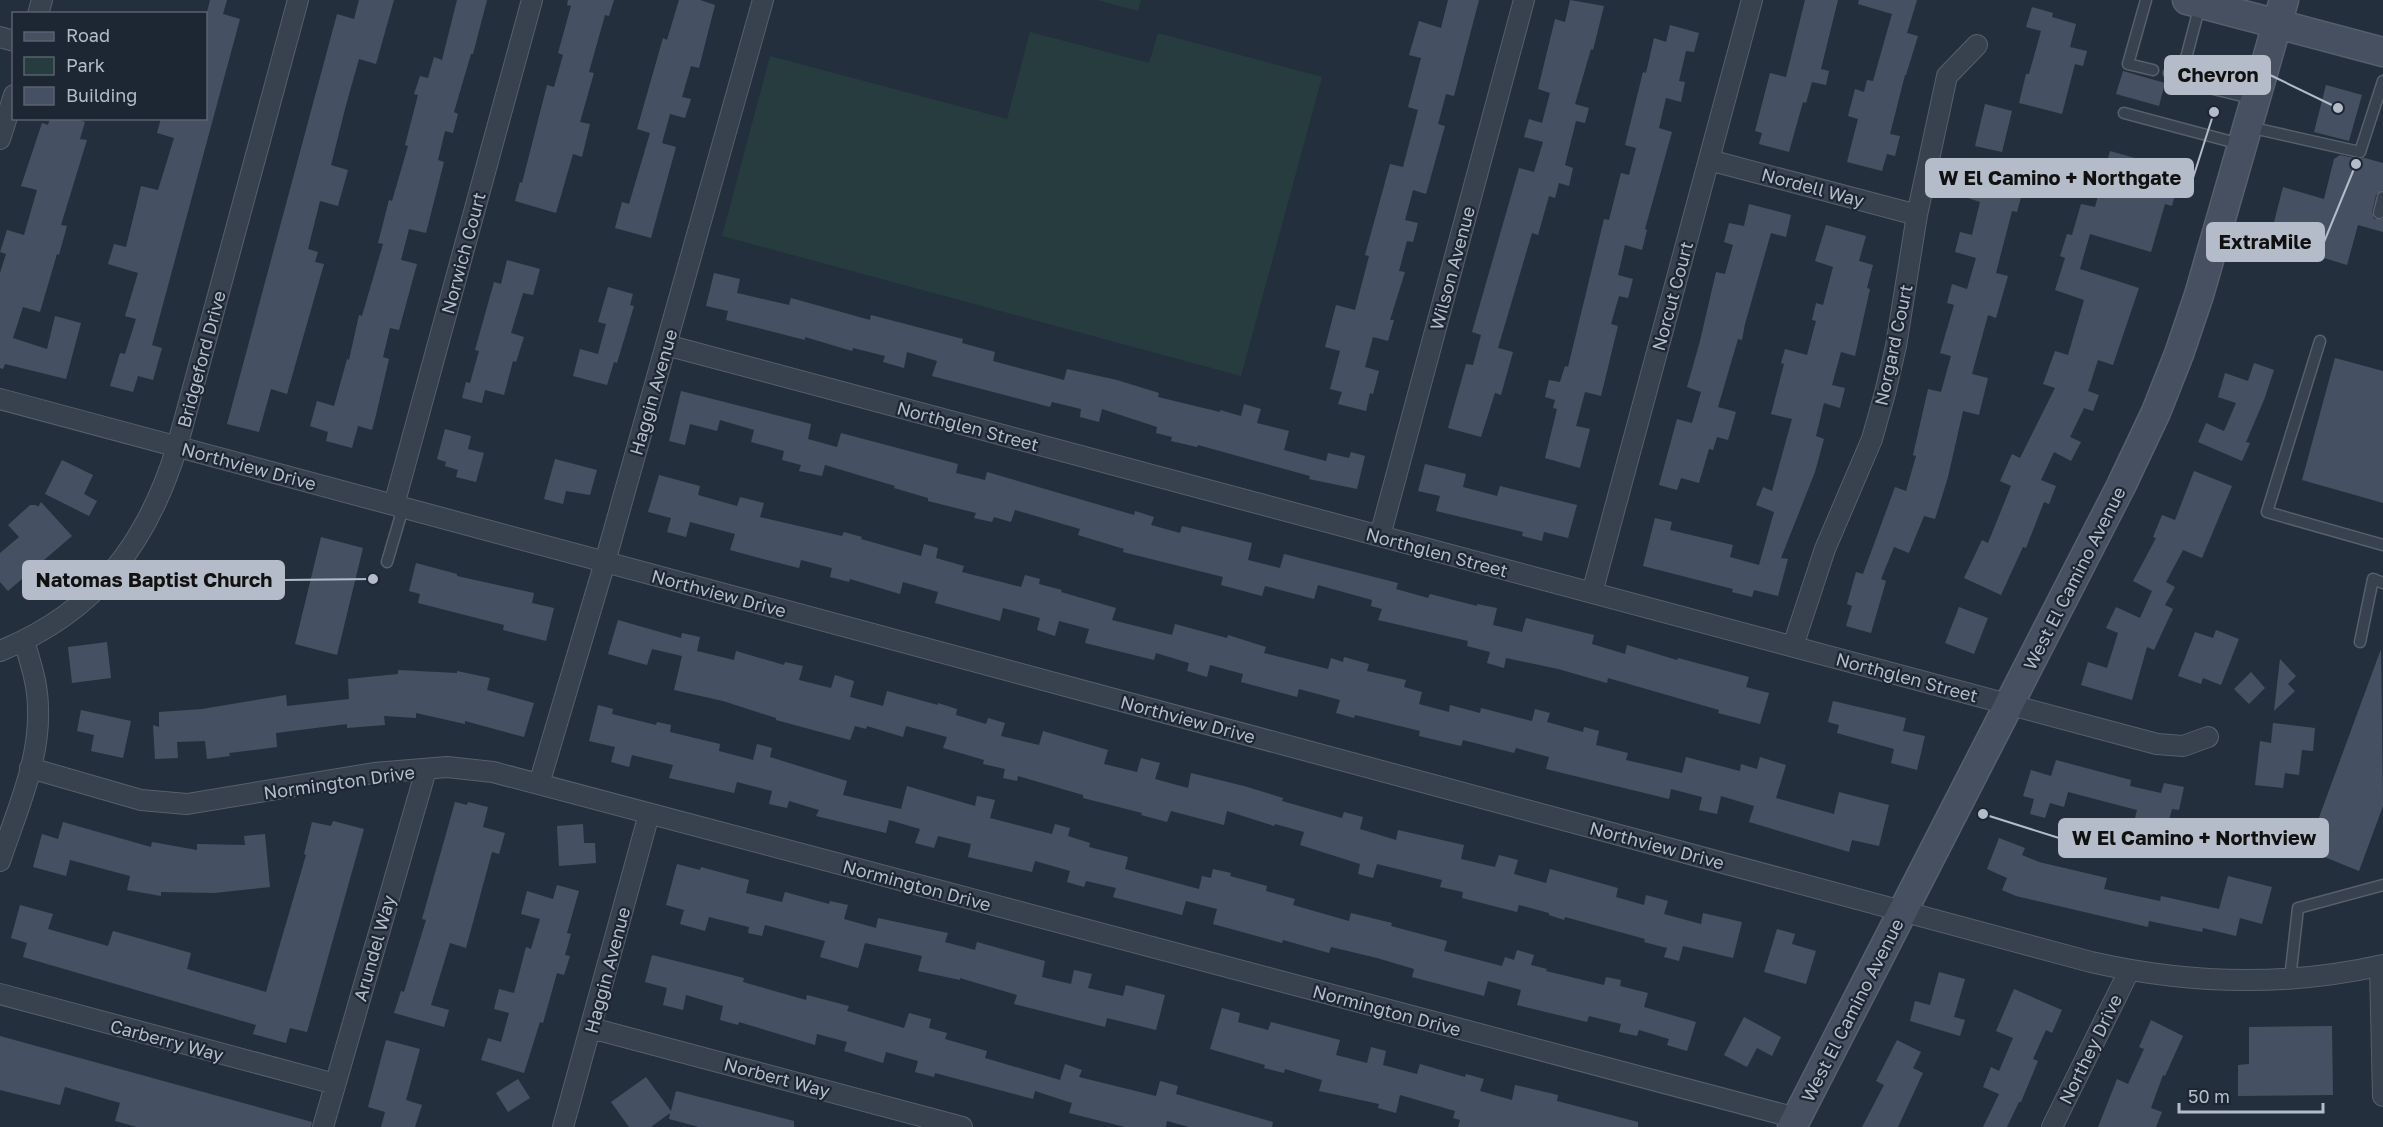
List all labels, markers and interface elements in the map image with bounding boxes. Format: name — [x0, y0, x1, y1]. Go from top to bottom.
legend — [12, 12, 207, 120]
text: Road — [66, 24, 110, 46]
text: Park — [66, 54, 105, 76]
callout: Chevron — [2165, 56, 2270, 94]
text: Chevron — [2177, 62, 2259, 86]
text: Building — [66, 84, 137, 106]
callout: W El Camino + Northgate — [1926, 159, 2193, 197]
street label: Nordell Way — [1759, 163, 1867, 211]
text: W El Camino + Northgate — [1939, 165, 2182, 189]
street label: Norwich Court — [436, 190, 490, 316]
street label: Wilson Avenue — [1425, 204, 1479, 332]
callout: ExtraMile — [2207, 223, 2324, 261]
text: ExtraMile — [2218, 229, 2312, 253]
street label: Norcut Court — [1647, 239, 1697, 353]
street label: Norgard Court — [1869, 282, 1917, 408]
street label: Bridgeford Drive — [172, 288, 230, 430]
street label: Haggin Avenue — [625, 327, 681, 457]
street label: Northglen Street — [895, 396, 1041, 456]
street label: Northview Drive — [179, 437, 319, 495]
street label: West El Camino Avenue — [2018, 483, 2130, 673]
street label: Northglen Street — [1364, 522, 1510, 582]
callout: Natomas Baptist Church — [23, 561, 284, 599]
street label: Northview Drive — [649, 564, 789, 622]
text: Natomas Baptist Church — [36, 567, 272, 591]
street label: Northglen Street — [1834, 647, 1980, 707]
street label: Northview Drive — [1118, 690, 1258, 748]
street label: Normington Drive — [262, 760, 416, 804]
street label: Northview Drive — [1587, 816, 1727, 874]
callout: W El Camino + Northview — [2059, 819, 2328, 857]
text: W El Camino + Northview — [2072, 825, 2317, 849]
street label: Normington Drive — [840, 855, 994, 915]
street label: Arundel Way — [348, 892, 400, 1004]
street label: Haggin Avenue — [580, 904, 634, 1036]
street label: West El Camino Avenue — [1796, 915, 1908, 1105]
street label: Normington Drive — [1310, 980, 1464, 1040]
street label: Northey Drive — [2054, 991, 2126, 1107]
street label: Carberry Way — [108, 1014, 226, 1066]
street label: Norbert Way — [722, 1052, 832, 1102]
scale bar — [2179, 1076, 2323, 1114]
text: 50 m — [2188, 1085, 2230, 1107]

